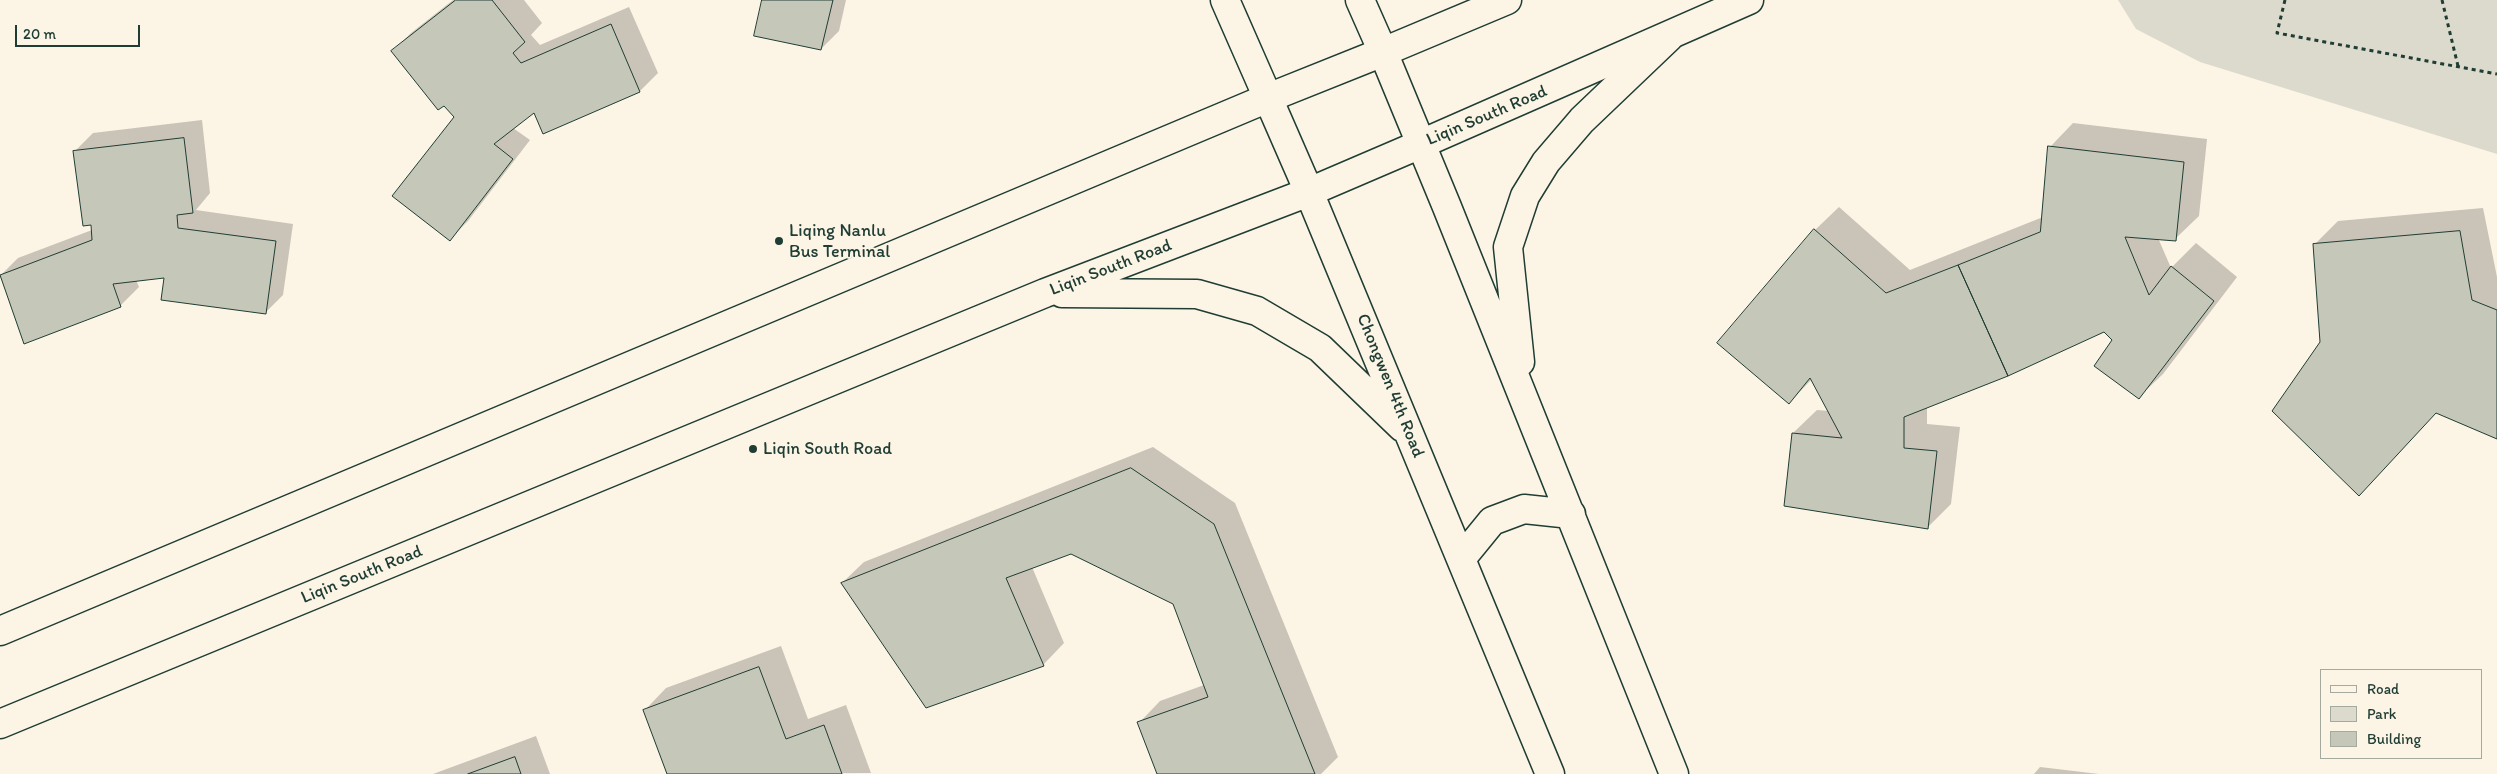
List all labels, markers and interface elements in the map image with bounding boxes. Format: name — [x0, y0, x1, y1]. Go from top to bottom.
scale bar — [18, 15, 142, 47]
text: 20 m — [23, 25, 56, 43]
street label: Liqin South Road — [1423, 81, 1551, 151]
place label: Liqing Nanlu Bus Terminal — [789, 220, 890, 262]
marker: Liqing Nanlu Bus Terminal — [773, 235, 785, 247]
street label: Liqin South Road — [1047, 235, 1175, 301]
street label: Chongwen 4th Road — [1351, 311, 1429, 461]
place label: Liqin South Road — [763, 438, 892, 460]
marker: Liqin South Road — [747, 443, 759, 455]
street label: Liqin South Road — [298, 541, 426, 609]
legend — [2320, 669, 2482, 759]
text: Road — [2367, 680, 2399, 698]
text: Park — [2367, 705, 2397, 723]
text: Building — [2367, 730, 2421, 748]

